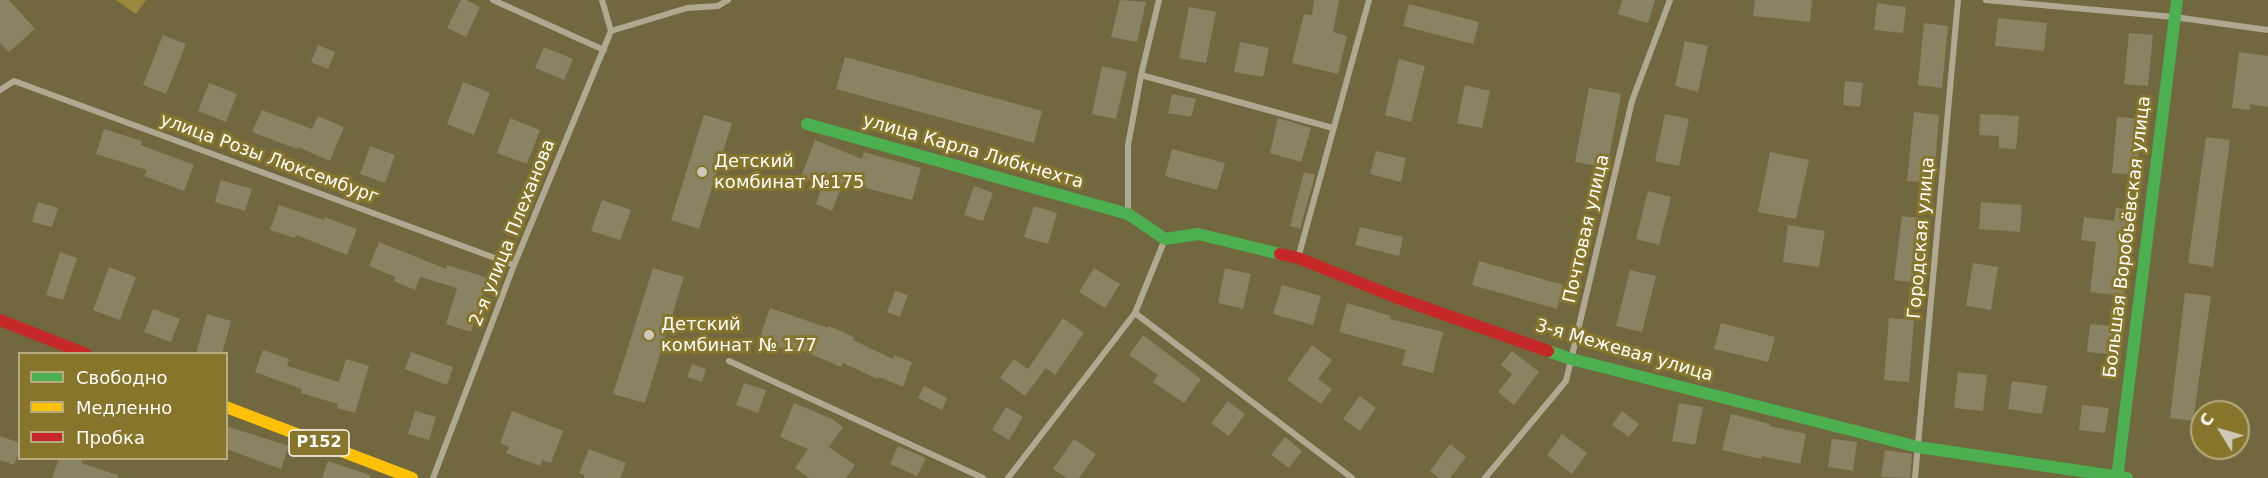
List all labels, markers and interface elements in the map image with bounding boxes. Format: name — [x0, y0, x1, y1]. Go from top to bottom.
street label: Большая Воробьёвская улица — [2100, 95, 2156, 379]
street label: улица Розы Люксембург — [157, 109, 381, 209]
street label: улица Карла Либкнехта — [860, 110, 1086, 194]
street label: 2-я улица Плеханова — [466, 136, 560, 330]
place label: Детский комбинат №175 — [714, 151, 864, 194]
street label: Почтовая улица — [1559, 153, 1615, 305]
street label: Городская улица — [1904, 156, 1940, 320]
marker: Детский комбинат №175 — [695, 165, 709, 179]
place label: Детский комбинат № 177 — [661, 314, 817, 356]
street label: 3-я Межевая улица — [1533, 315, 1715, 387]
marker: Детский комбинат № 177 — [642, 328, 656, 342]
legend — [18, 352, 228, 460]
text: Свободно — [76, 367, 168, 388]
text: Медленно — [76, 397, 172, 418]
north arrow — [2190, 400, 2250, 460]
text: С — [2196, 410, 2218, 430]
text: Пробка — [76, 427, 145, 448]
road number: Р152 — [289, 430, 349, 456]

